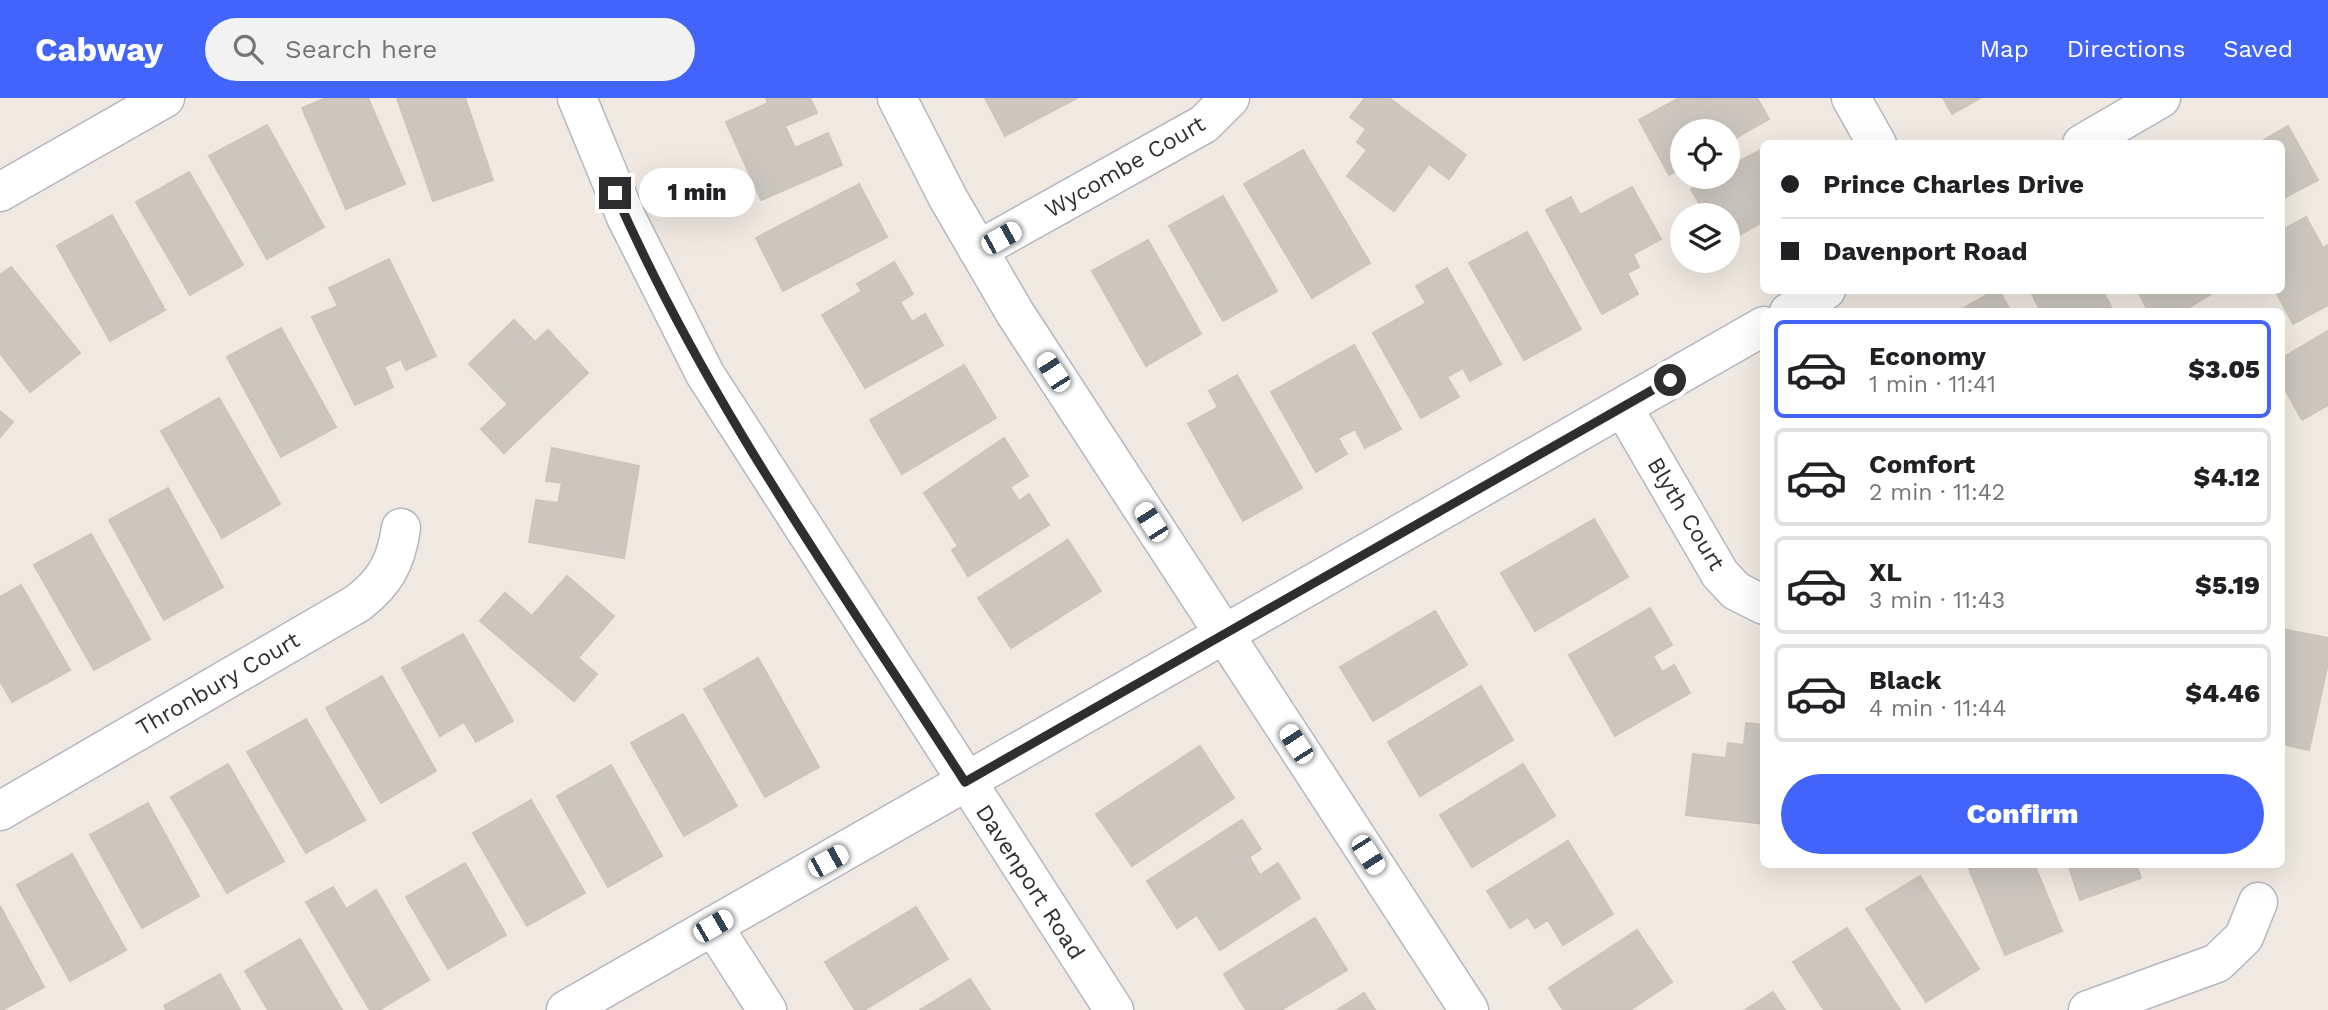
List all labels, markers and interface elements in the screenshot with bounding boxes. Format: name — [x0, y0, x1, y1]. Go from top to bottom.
search box — [205, 18, 695, 81]
text: Cabway — [35, 30, 163, 69]
icon: search — [229, 30, 267, 68]
text: Search here — [285, 34, 437, 64]
text: Map — [1980, 35, 2029, 63]
text: Directions — [2067, 35, 2185, 63]
text: Saved — [2223, 35, 2293, 63]
street label: Wycombe Court — [1040, 110, 1210, 224]
map controls — [1670, 119, 1740, 273]
button: locate — [1670, 119, 1740, 189]
callout: 1 min — [640, 168, 755, 217]
text: Prince Charles Drive — [1823, 169, 2084, 199]
route end — [599, 177, 631, 209]
text: 1 min — [667, 179, 727, 206]
button: layers — [1670, 203, 1740, 273]
car — [978, 219, 1025, 257]
text: Davenport Road — [1823, 236, 2028, 266]
icon: car — [1785, 338, 1848, 401]
text: Economy — [1869, 341, 1986, 371]
car — [1033, 349, 1074, 395]
text: $3.05 — [2188, 354, 2260, 384]
route start — [1654, 364, 1686, 396]
text: 1 min · 11:41 — [1869, 371, 1996, 398]
icon: car — [1785, 446, 1848, 509]
text: Comfort — [1869, 449, 1975, 479]
street label: Blyth Court — [1642, 453, 1731, 576]
text: $4.12 — [2194, 462, 2260, 492]
text: 2 min · 11:42 — [1869, 479, 2005, 506]
car — [1131, 499, 1172, 545]
icon: car — [1785, 554, 1848, 617]
text: XL — [1869, 557, 1902, 587]
text: $5.19 — [2195, 570, 2260, 600]
text: 3 min · 11:43 — [1869, 587, 2005, 614]
street label: Thronbury Court — [132, 626, 305, 742]
icon: car — [1785, 662, 1848, 725]
text: Black — [1869, 665, 1941, 695]
text: $4.46 — [2185, 678, 2260, 708]
text: 4 min · 11:44 — [1869, 695, 2006, 722]
car — [1276, 721, 1317, 767]
button: Confirm — [1781, 774, 2264, 854]
street label: Davenport Road — [970, 799, 1090, 965]
car — [1348, 832, 1389, 878]
car — [805, 842, 852, 880]
car — [690, 906, 737, 946]

